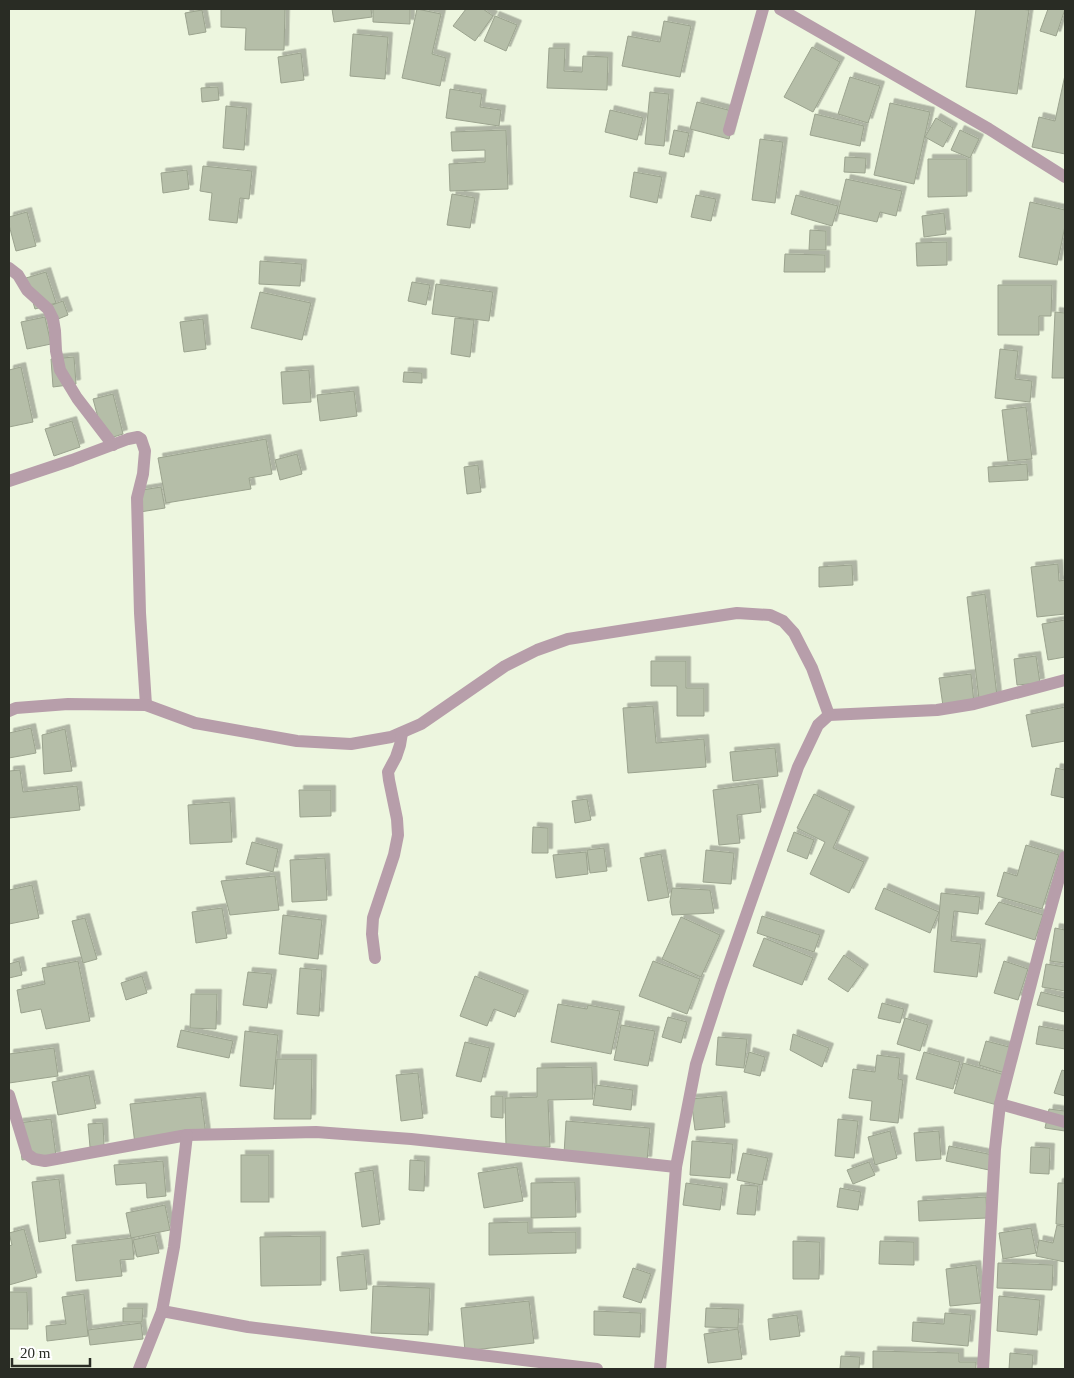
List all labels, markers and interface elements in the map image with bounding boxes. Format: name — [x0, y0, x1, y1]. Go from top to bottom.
scale bar — [12, 1336, 90, 1368]
text: 20 m — [20, 1345, 51, 1361]

